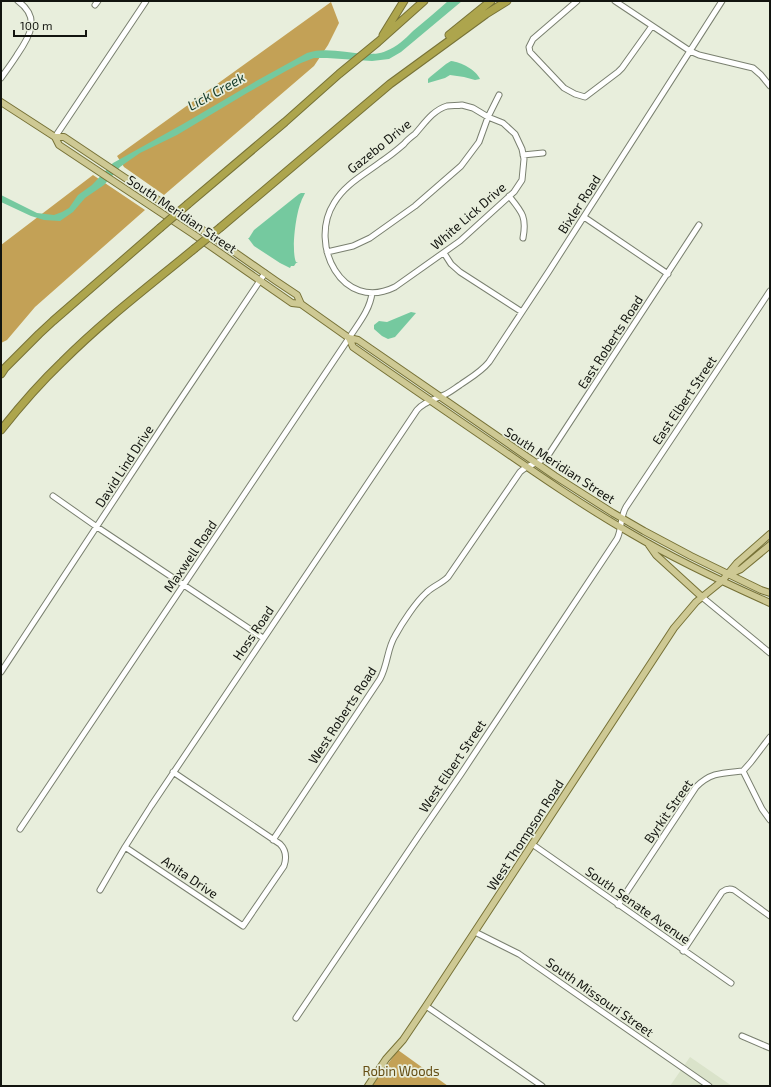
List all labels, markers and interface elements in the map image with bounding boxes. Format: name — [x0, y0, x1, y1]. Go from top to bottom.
scale bar — [14, 12, 86, 38]
text: 100 m — [20, 18, 52, 32]
water label: Lick Creek — [184, 68, 248, 114]
street label: Gazebo Drive — [344, 115, 414, 177]
street label: South Meridian Street — [124, 171, 240, 257]
street label: Bixler Road — [554, 172, 604, 236]
street label: White Lick Drive — [427, 179, 509, 253]
street label: East Roberts Road — [574, 292, 646, 392]
street label: East Elbert Street — [648, 353, 720, 447]
street label: David Lind Drive — [91, 422, 157, 510]
street label: South Meridian Street — [502, 423, 618, 507]
street label: Maxwell Road — [160, 517, 220, 595]
street label: Hoss Road — [229, 603, 277, 663]
street label: West Roberts Road — [305, 663, 379, 767]
street label: West Elbert Street — [415, 717, 489, 815]
street label: Byrkit Street — [640, 776, 696, 846]
street label: West Thompson Road — [483, 777, 567, 893]
street label: Anita Drive — [159, 852, 221, 902]
street label: South Senate Avenue — [582, 863, 694, 947]
street label: South Missouri Street — [543, 954, 657, 1040]
park label: Robin Woods — [362, 1063, 440, 1079]

